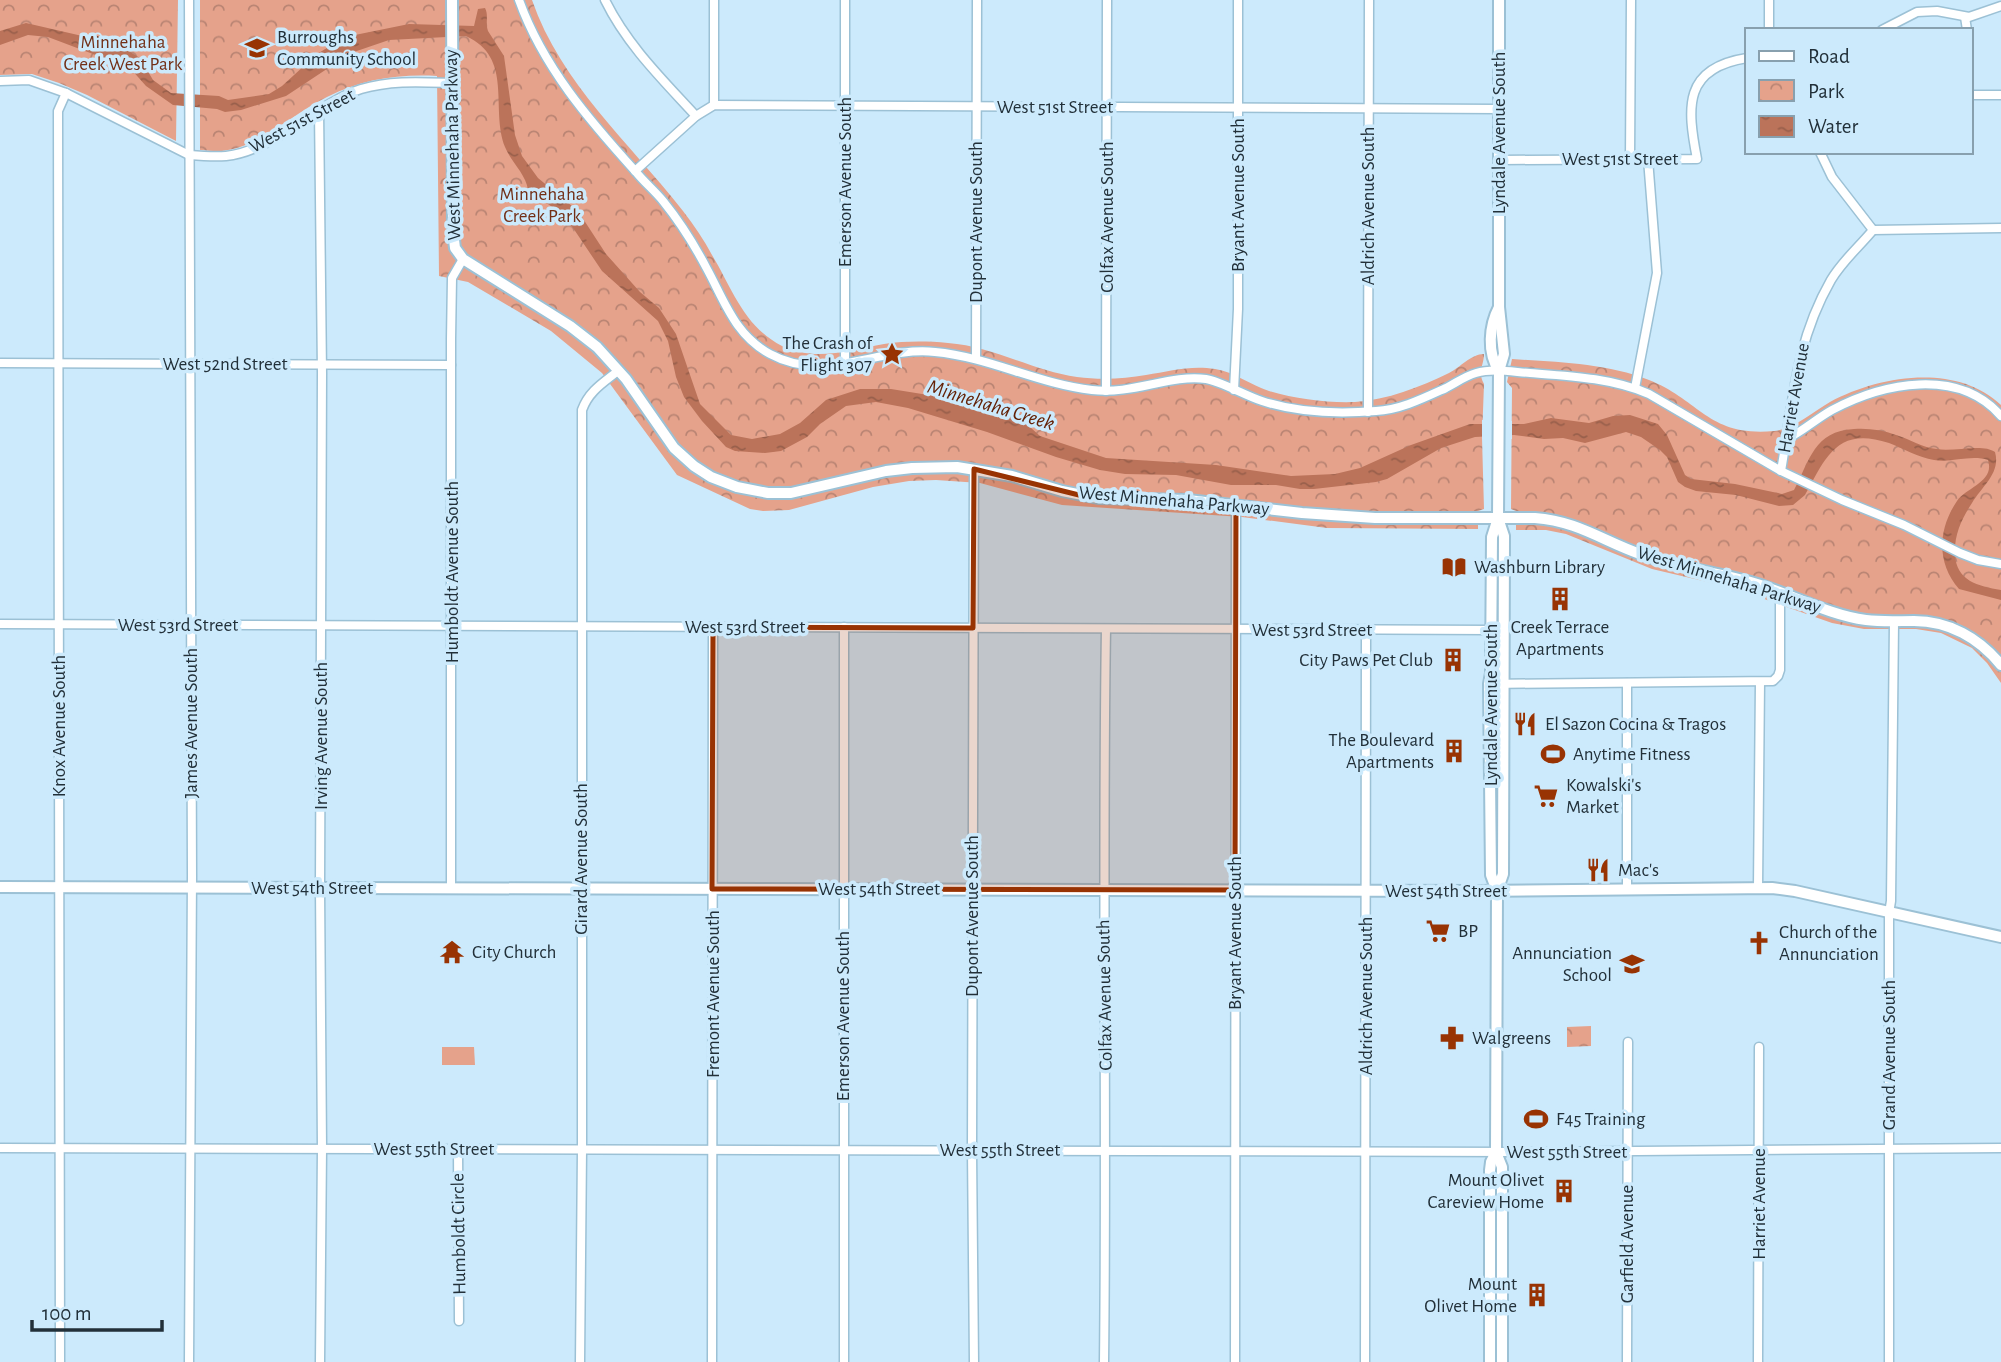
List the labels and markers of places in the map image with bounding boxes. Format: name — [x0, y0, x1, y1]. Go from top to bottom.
place label: Burroughs Community School — [277, 28, 416, 69]
school or university icon: Burroughs Community School — [243, 34, 271, 62]
place label: The Crash of Flight 307 — [782, 334, 873, 375]
place icon: The Crash of Flight 307 — [878, 340, 906, 368]
library icon: Washburn Library — [1440, 553, 1468, 581]
place label: Washburn Library — [1474, 558, 1605, 577]
building icon: Creek Terrace Apartments — [1546, 585, 1574, 613]
place label: Creek Terrace Apartments — [1511, 618, 1609, 659]
building icon: City Paws Pet Club — [1439, 646, 1467, 674]
place label: City Paws Pet Club — [1299, 651, 1433, 670]
restaurant icon: El Sazon Cocina & Tragos — [1511, 710, 1539, 738]
place label: El Sazon Cocina & Tragos — [1545, 715, 1726, 734]
place label: The Boulevard Apartments — [1328, 731, 1434, 772]
building icon: The Boulevard Apartments — [1440, 737, 1468, 765]
sports icon: Anytime Fitness — [1539, 740, 1567, 768]
place label: Anytime Fitness — [1573, 745, 1691, 764]
place label: Kowalski's Market — [1566, 776, 1641, 817]
supermarket icon: Kowalski's Market — [1532, 782, 1560, 810]
restaurant icon: Mac's — [1584, 856, 1612, 884]
place label: Mac's — [1618, 861, 1659, 880]
supermarket icon: BP — [1424, 917, 1452, 945]
place label: BP — [1458, 922, 1478, 941]
place label: Church of the Annunciation — [1779, 923, 1879, 964]
church icon: Church of the Annunciation — [1745, 929, 1773, 957]
temple icon: City Church — [438, 938, 466, 966]
place label: City Church — [472, 943, 556, 962]
place label: Annunciation School — [1512, 944, 1612, 985]
school or university icon: Annunciation School — [1618, 950, 1646, 978]
pharmacy icon: Walgreens — [1438, 1024, 1466, 1052]
place label: Walgreens — [1472, 1029, 1551, 1048]
sports icon: F45 Training — [1522, 1105, 1550, 1133]
place label: F45 Training — [1556, 1110, 1646, 1129]
place label: Mount Olivet Careview Home — [1428, 1171, 1544, 1212]
building icon: Mount Olivet Careview Home — [1550, 1177, 1578, 1205]
place label: Mount Olivet Home — [1424, 1275, 1517, 1316]
building icon: Mount Olivet Home — [1523, 1281, 1551, 1309]

